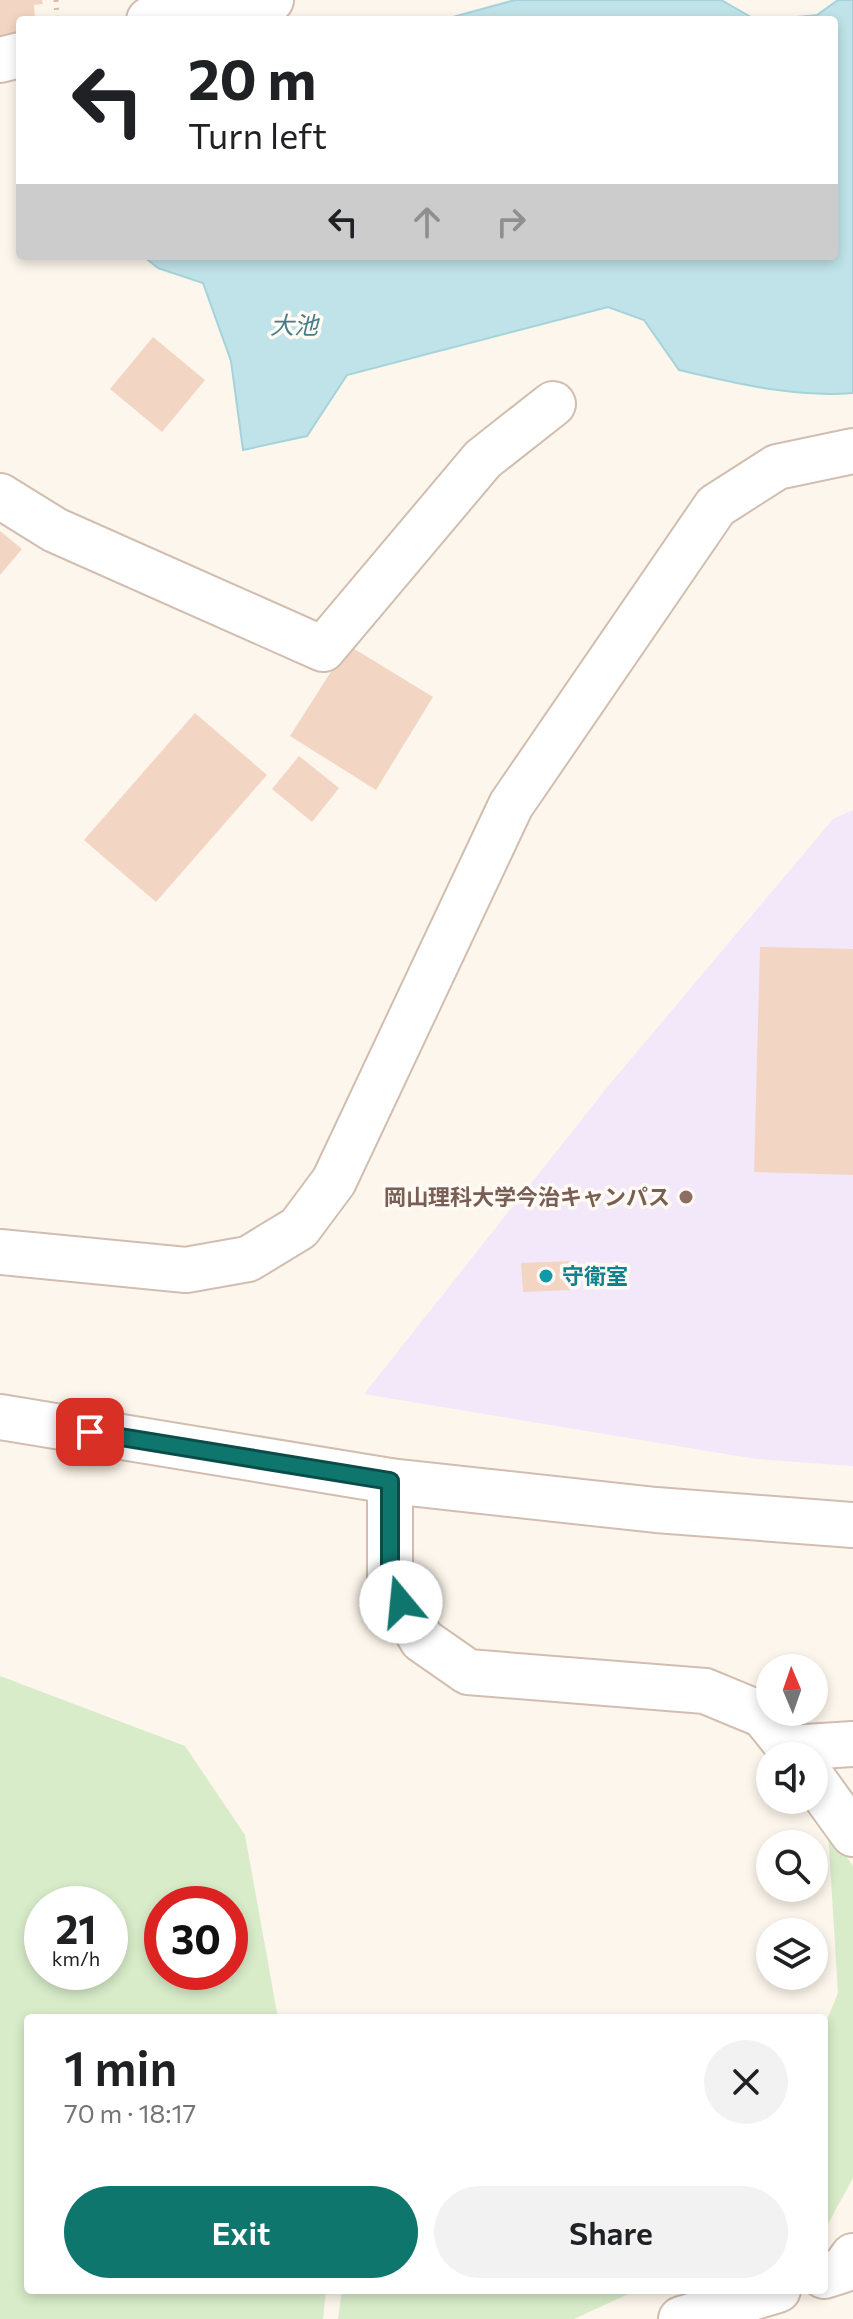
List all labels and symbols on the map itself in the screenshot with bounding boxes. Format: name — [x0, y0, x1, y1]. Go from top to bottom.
water label: 大池 — [270, 310, 320, 339]
place label: 岡山理科大学今治キャンパス — [384, 1183, 670, 1210]
marker: 岡山理科大学今治キャンパス — [677, 1188, 695, 1206]
place label: 守衛室 — [562, 1262, 628, 1289]
marker: 守衛室 — [537, 1267, 555, 1285]
pin — [56, 1398, 124, 1466]
position arrow — [359, 1560, 443, 1644]
north arrow — [756, 1654, 828, 1726]
speed limit sign: 30 — [144, 1886, 248, 1990]

